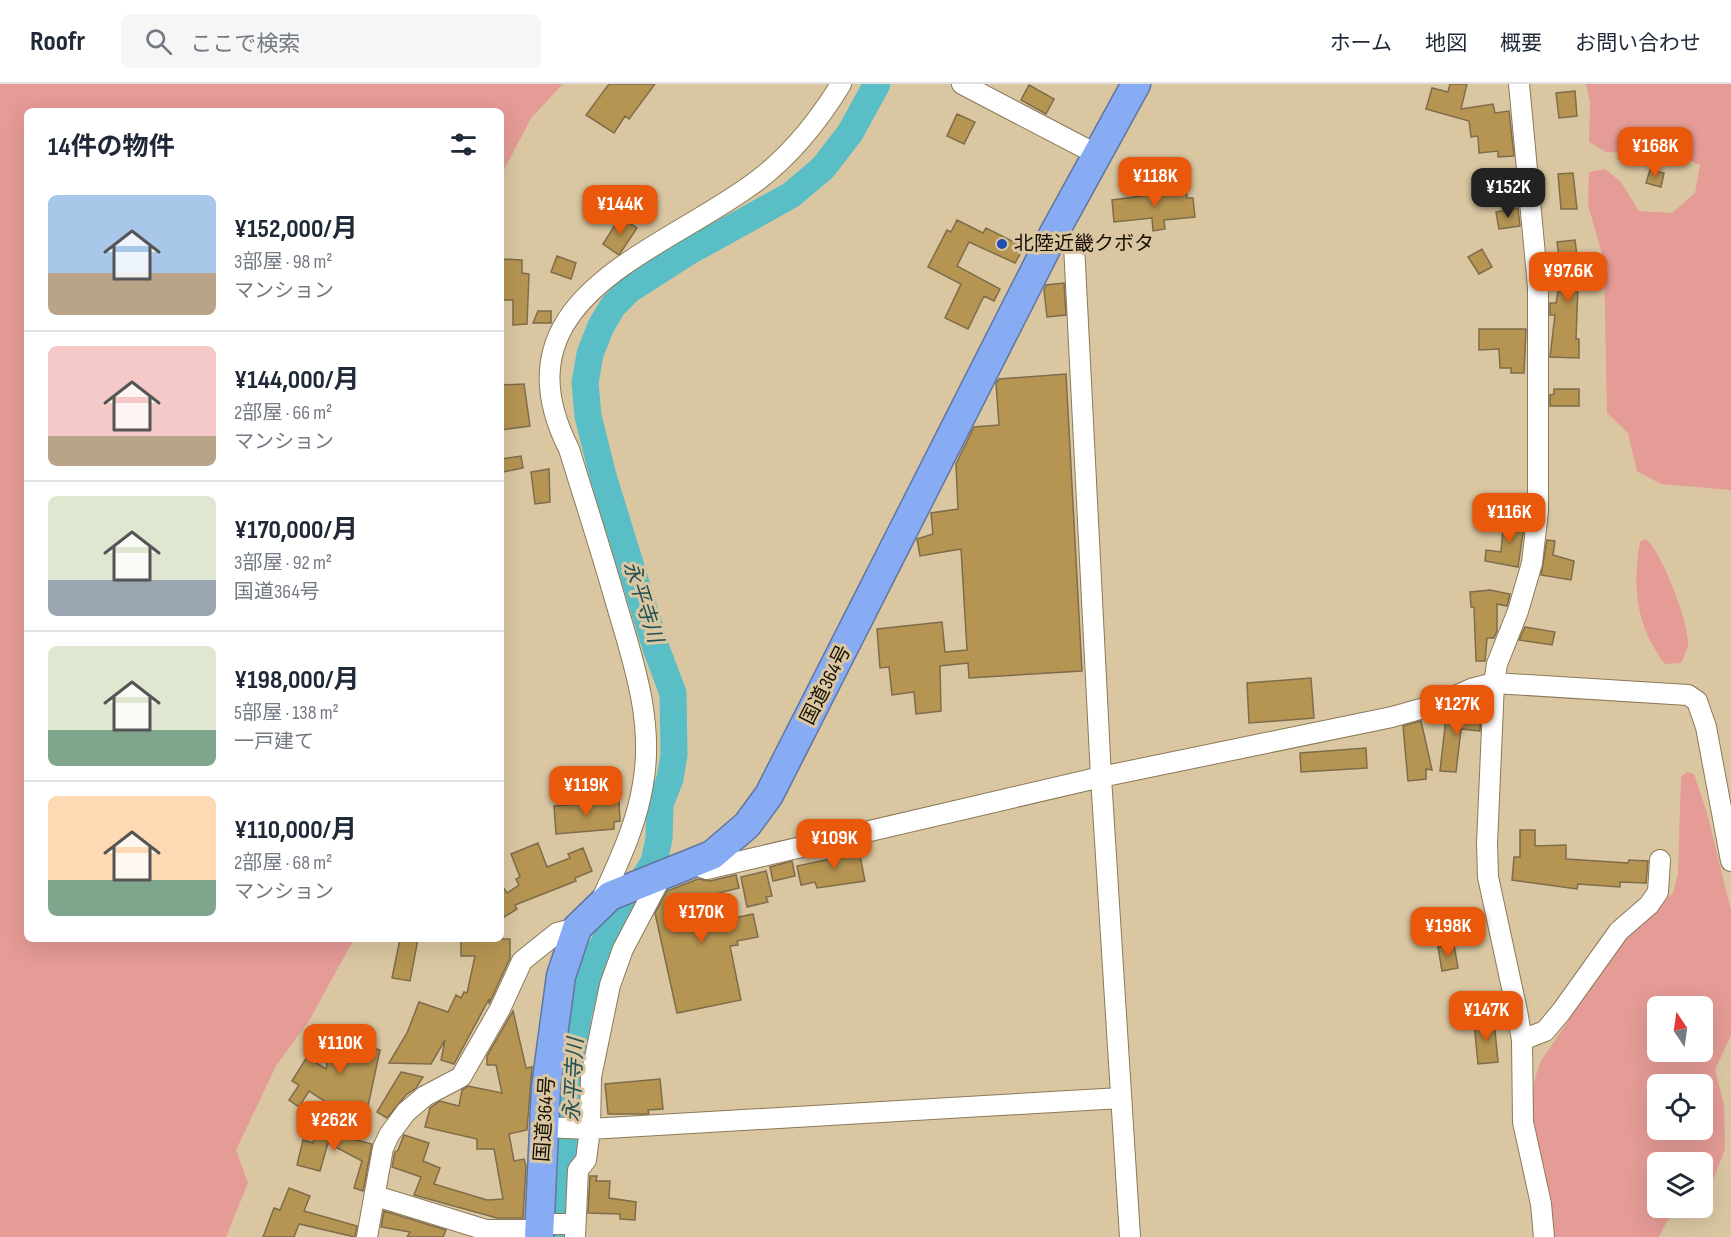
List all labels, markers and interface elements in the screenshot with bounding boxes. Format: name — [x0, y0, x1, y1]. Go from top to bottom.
search box — [121, 14, 541, 68]
text: Roofr — [30, 25, 85, 58]
icon: search — [142, 25, 175, 58]
text: ここで検索 — [190, 31, 300, 58]
text: ホーム — [1330, 31, 1392, 56]
text: 地図 — [1425, 31, 1467, 56]
text: 概要 — [1500, 31, 1542, 56]
text: お問い合わせ — [1575, 31, 1701, 56]
pin: ¥168K — [1613, 127, 1697, 178]
icon: filters — [447, 128, 480, 161]
text: 14件の物件 — [48, 132, 175, 163]
text: ¥168K — [1632, 134, 1678, 158]
pin: ¥118K — [1113, 157, 1197, 208]
text: ¥118K — [1132, 164, 1178, 188]
pin: ¥152K — [1466, 168, 1550, 219]
text: ¥152K — [1485, 175, 1531, 199]
pin: ¥144K — [578, 185, 662, 236]
text: ¥144K — [597, 192, 643, 216]
text: ¥152,000/月 — [234, 214, 358, 245]
icon: home — [96, 219, 168, 291]
place label: 北陸近畿クボタ — [1014, 232, 1154, 256]
marker: 北陸近畿クボタ — [995, 237, 1009, 251]
text: 3部屋 · 98 m² — [234, 250, 333, 274]
pin: ¥97.6K — [1519, 252, 1617, 303]
text: ¥97.6K — [1543, 259, 1593, 283]
text: マンション — [234, 279, 334, 303]
text: ¥144,000/月 — [234, 365, 360, 396]
icon: home — [96, 370, 168, 442]
text: 2部屋 · 66 m² — [234, 401, 332, 425]
text: マンション — [234, 430, 334, 454]
pin: ¥116K — [1467, 493, 1551, 544]
text: ¥116K — [1486, 500, 1532, 524]
text: ¥170,000/月 — [234, 515, 358, 546]
icon: home — [96, 520, 168, 592]
text: 3部屋 · 92 m² — [234, 551, 332, 575]
water label: 永平寺川 — [618, 558, 668, 648]
text: 国道364号 — [234, 580, 320, 604]
street label: 国道364号 — [796, 641, 856, 729]
text: ¥198,000/月 — [234, 665, 360, 696]
icon: home — [96, 670, 168, 742]
pin: ¥127K — [1415, 685, 1499, 736]
text: ¥127K — [1434, 692, 1480, 716]
text: 5部屋 · 138 m² — [234, 701, 339, 725]
text: 一戸建て — [234, 730, 314, 754]
pin: ¥119K — [544, 766, 628, 817]
text: ¥119K — [563, 773, 609, 797]
text: ¥110,000/月 — [234, 815, 357, 846]
pin: ¥109K — [792, 819, 876, 870]
icon: home — [96, 820, 168, 892]
text: ¥109K — [811, 826, 857, 850]
text: 2部屋 · 68 m² — [234, 851, 332, 875]
text: マンション — [234, 880, 334, 904]
pin: ¥170K — [659, 893, 743, 944]
text: ¥170K — [678, 900, 724, 924]
pin: ¥198K — [1406, 907, 1490, 958]
text: ¥198K — [1425, 914, 1471, 938]
pin: ¥147K — [1444, 991, 1528, 1042]
north arrow — [1647, 996, 1713, 1062]
map controls — [1647, 996, 1713, 1218]
text: ¥147K — [1463, 998, 1509, 1022]
pin: ¥110K — [298, 1024, 382, 1075]
text: ¥110K — [317, 1031, 363, 1055]
water label: 永平寺川 — [559, 1035, 589, 1123]
button: locate — [1647, 1074, 1713, 1140]
street label: 国道364号 — [530, 1075, 560, 1163]
pin: ¥262K — [292, 1101, 376, 1152]
text: ¥262K — [310, 1108, 358, 1132]
button: layers — [1647, 1152, 1713, 1218]

